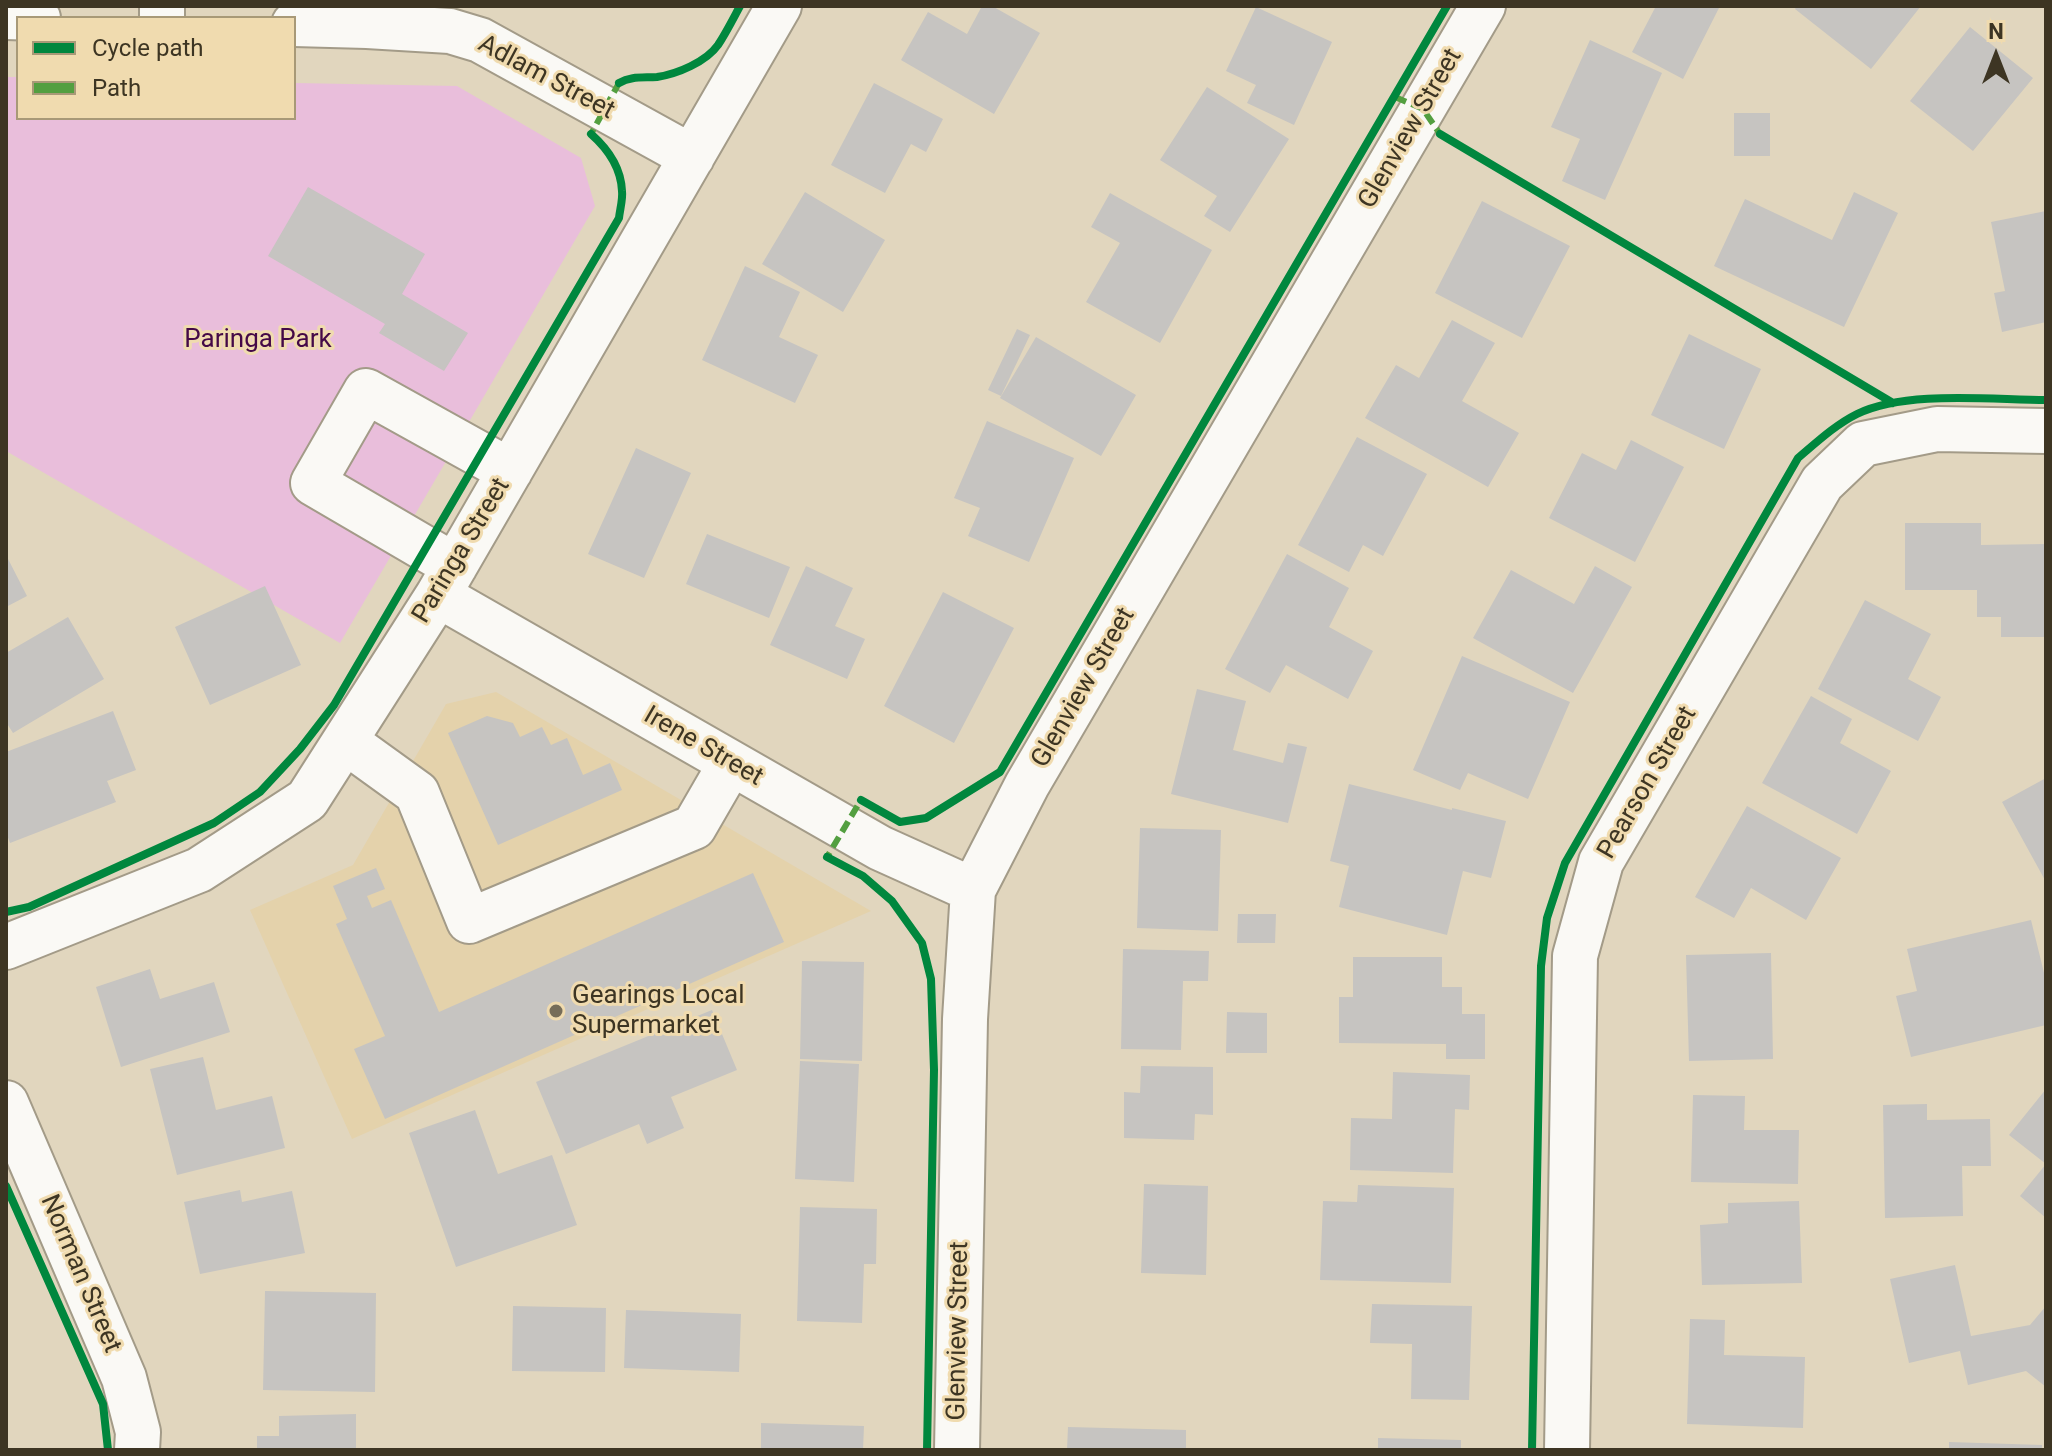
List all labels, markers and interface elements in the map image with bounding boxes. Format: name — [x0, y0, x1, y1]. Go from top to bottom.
legend — [16, 16, 296, 120]
north arrow — [1956, 16, 2036, 96]
text: N — [1988, 19, 2004, 44]
street label: Adlam Street — [472, 29, 620, 127]
text: Cycle path — [92, 34, 204, 62]
street label: Glenview Street — [1353, 43, 1469, 215]
text: Path — [92, 74, 141, 102]
park label: Paringa Park — [184, 324, 332, 356]
street label: Paringa Street — [406, 473, 518, 629]
street label: Glenview Street — [1026, 602, 1142, 774]
street label: Irene Street — [638, 700, 768, 794]
street label: Pearson Street — [1592, 701, 1704, 865]
place label: Gearings Local Supermarket — [572, 980, 745, 1042]
marker: Gearings Local Supermarket — [547, 1002, 565, 1020]
street label: Norman Street — [33, 1190, 127, 1358]
street label: Glenview Street — [942, 1241, 976, 1421]

